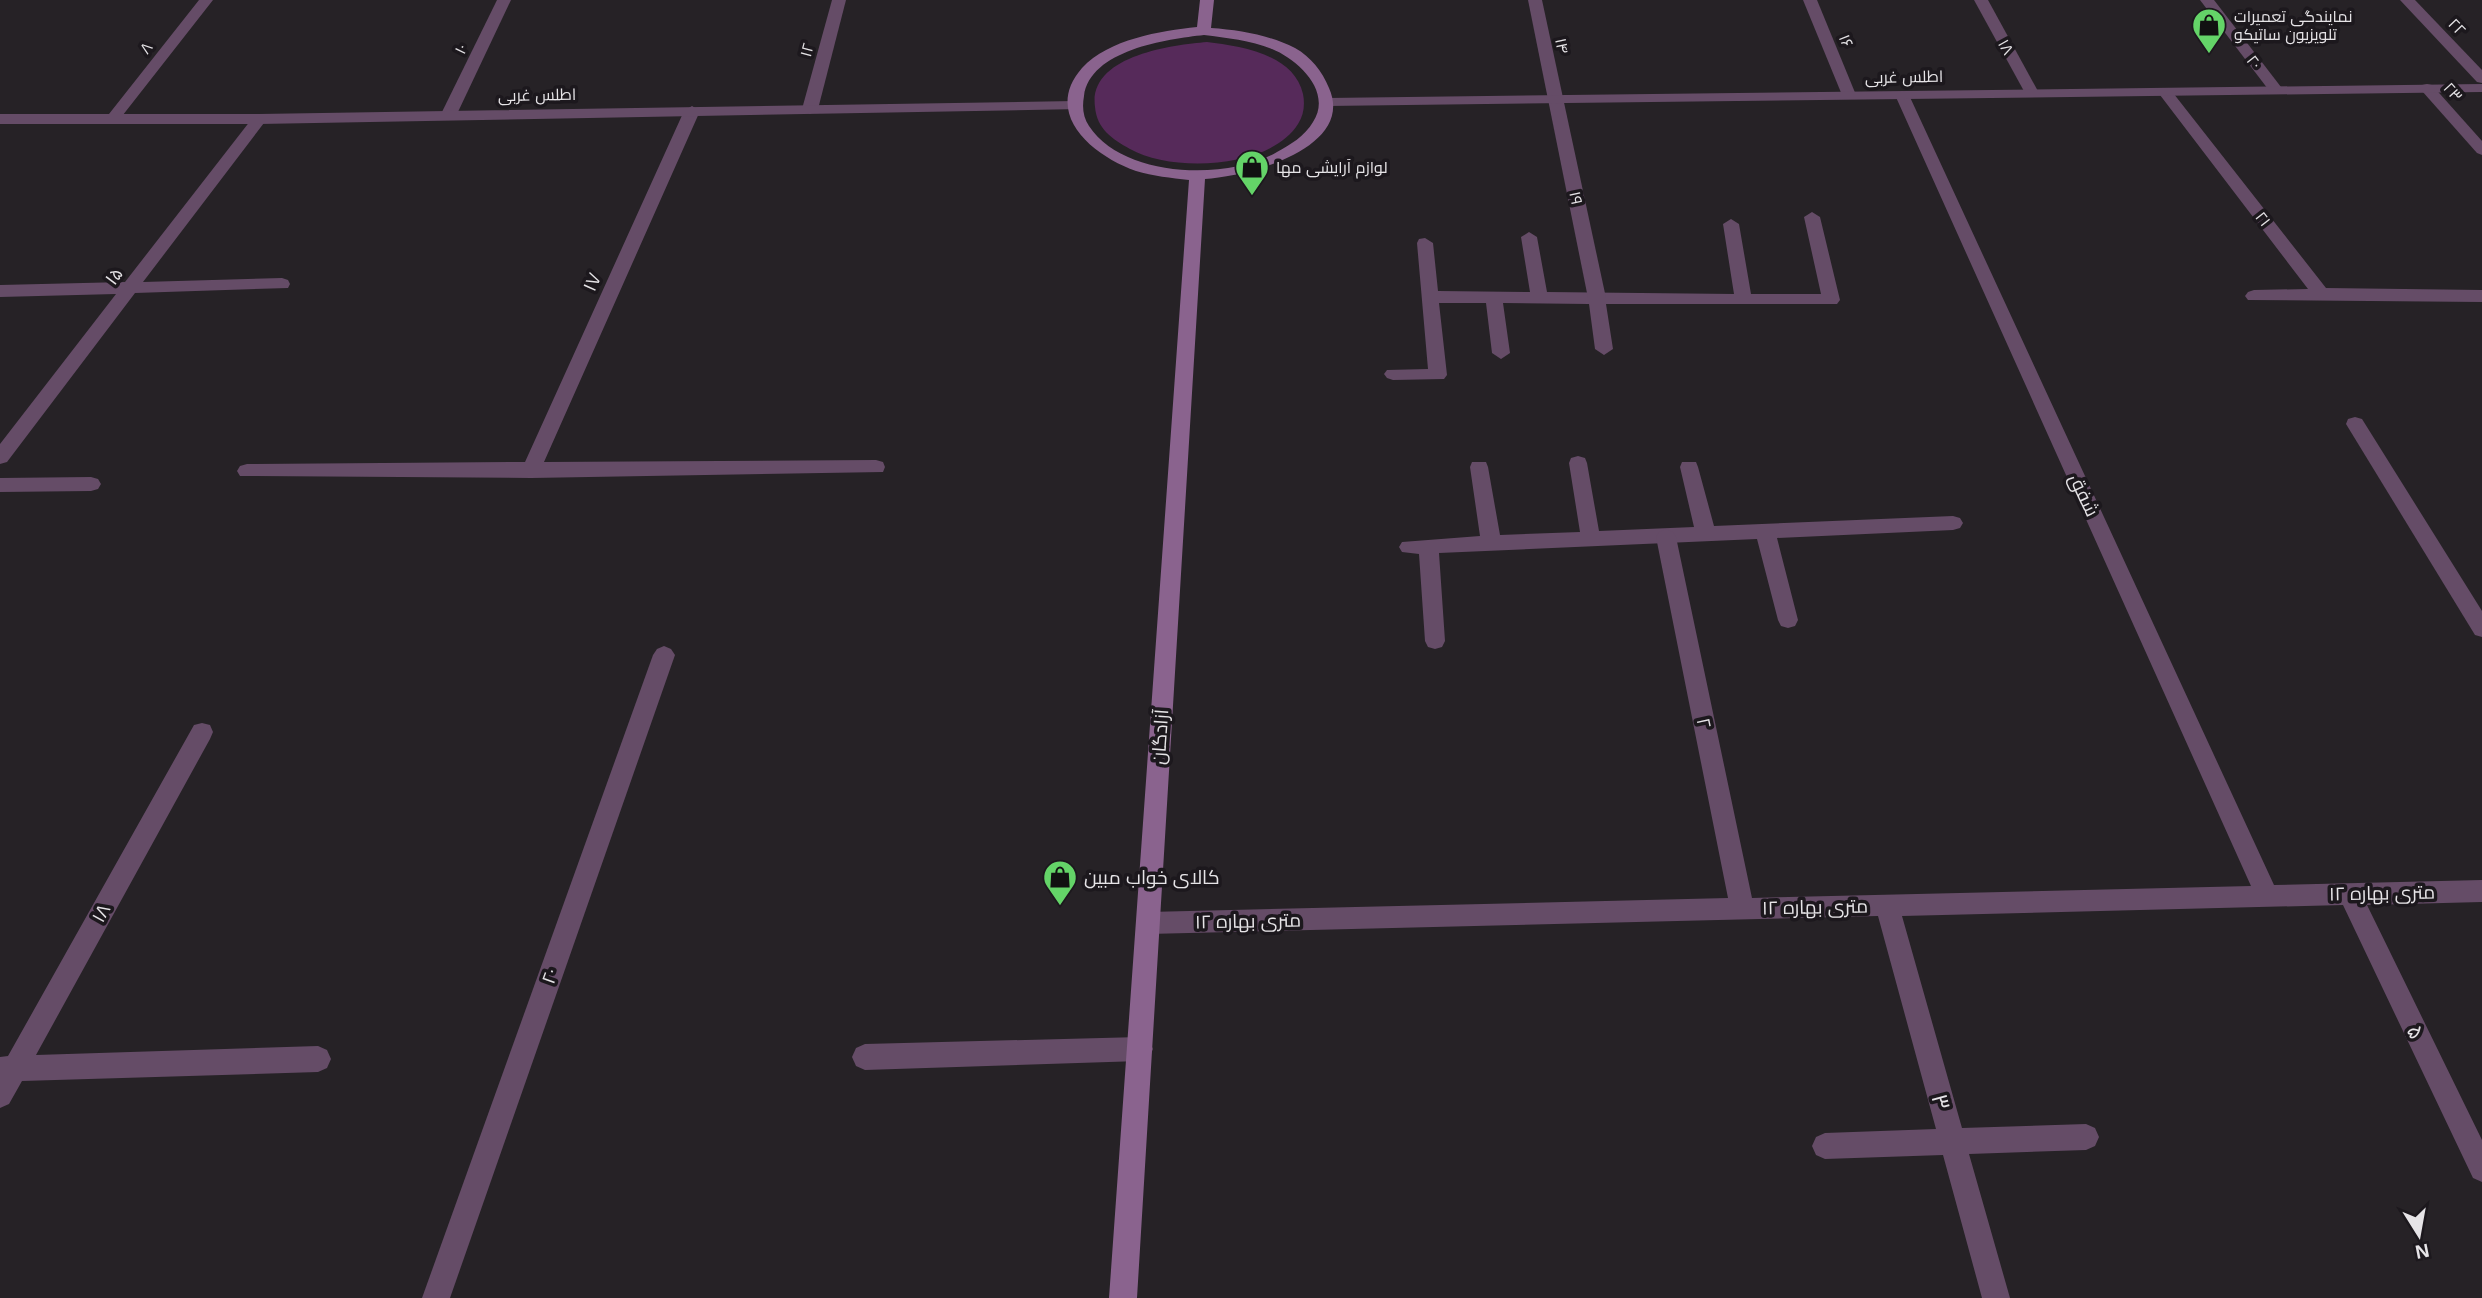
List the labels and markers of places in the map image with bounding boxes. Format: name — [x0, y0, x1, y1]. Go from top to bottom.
shop icon: نمایندگی تعمیرات تلویزیون ساتیکو — [2190, 6, 2228, 55]
place label: نمایندگی تعمیرات تلویزیون ساتیکو — [2234, 8, 2352, 45]
shop icon: لوازم آرایشی مها — [1233, 148, 1271, 197]
place label: لوازم آرایشی مها — [1276, 159, 1388, 179]
shop icon: کالای خواب مبین — [1041, 858, 1079, 907]
place label: کالای خواب مبین — [1084, 867, 1220, 889]

